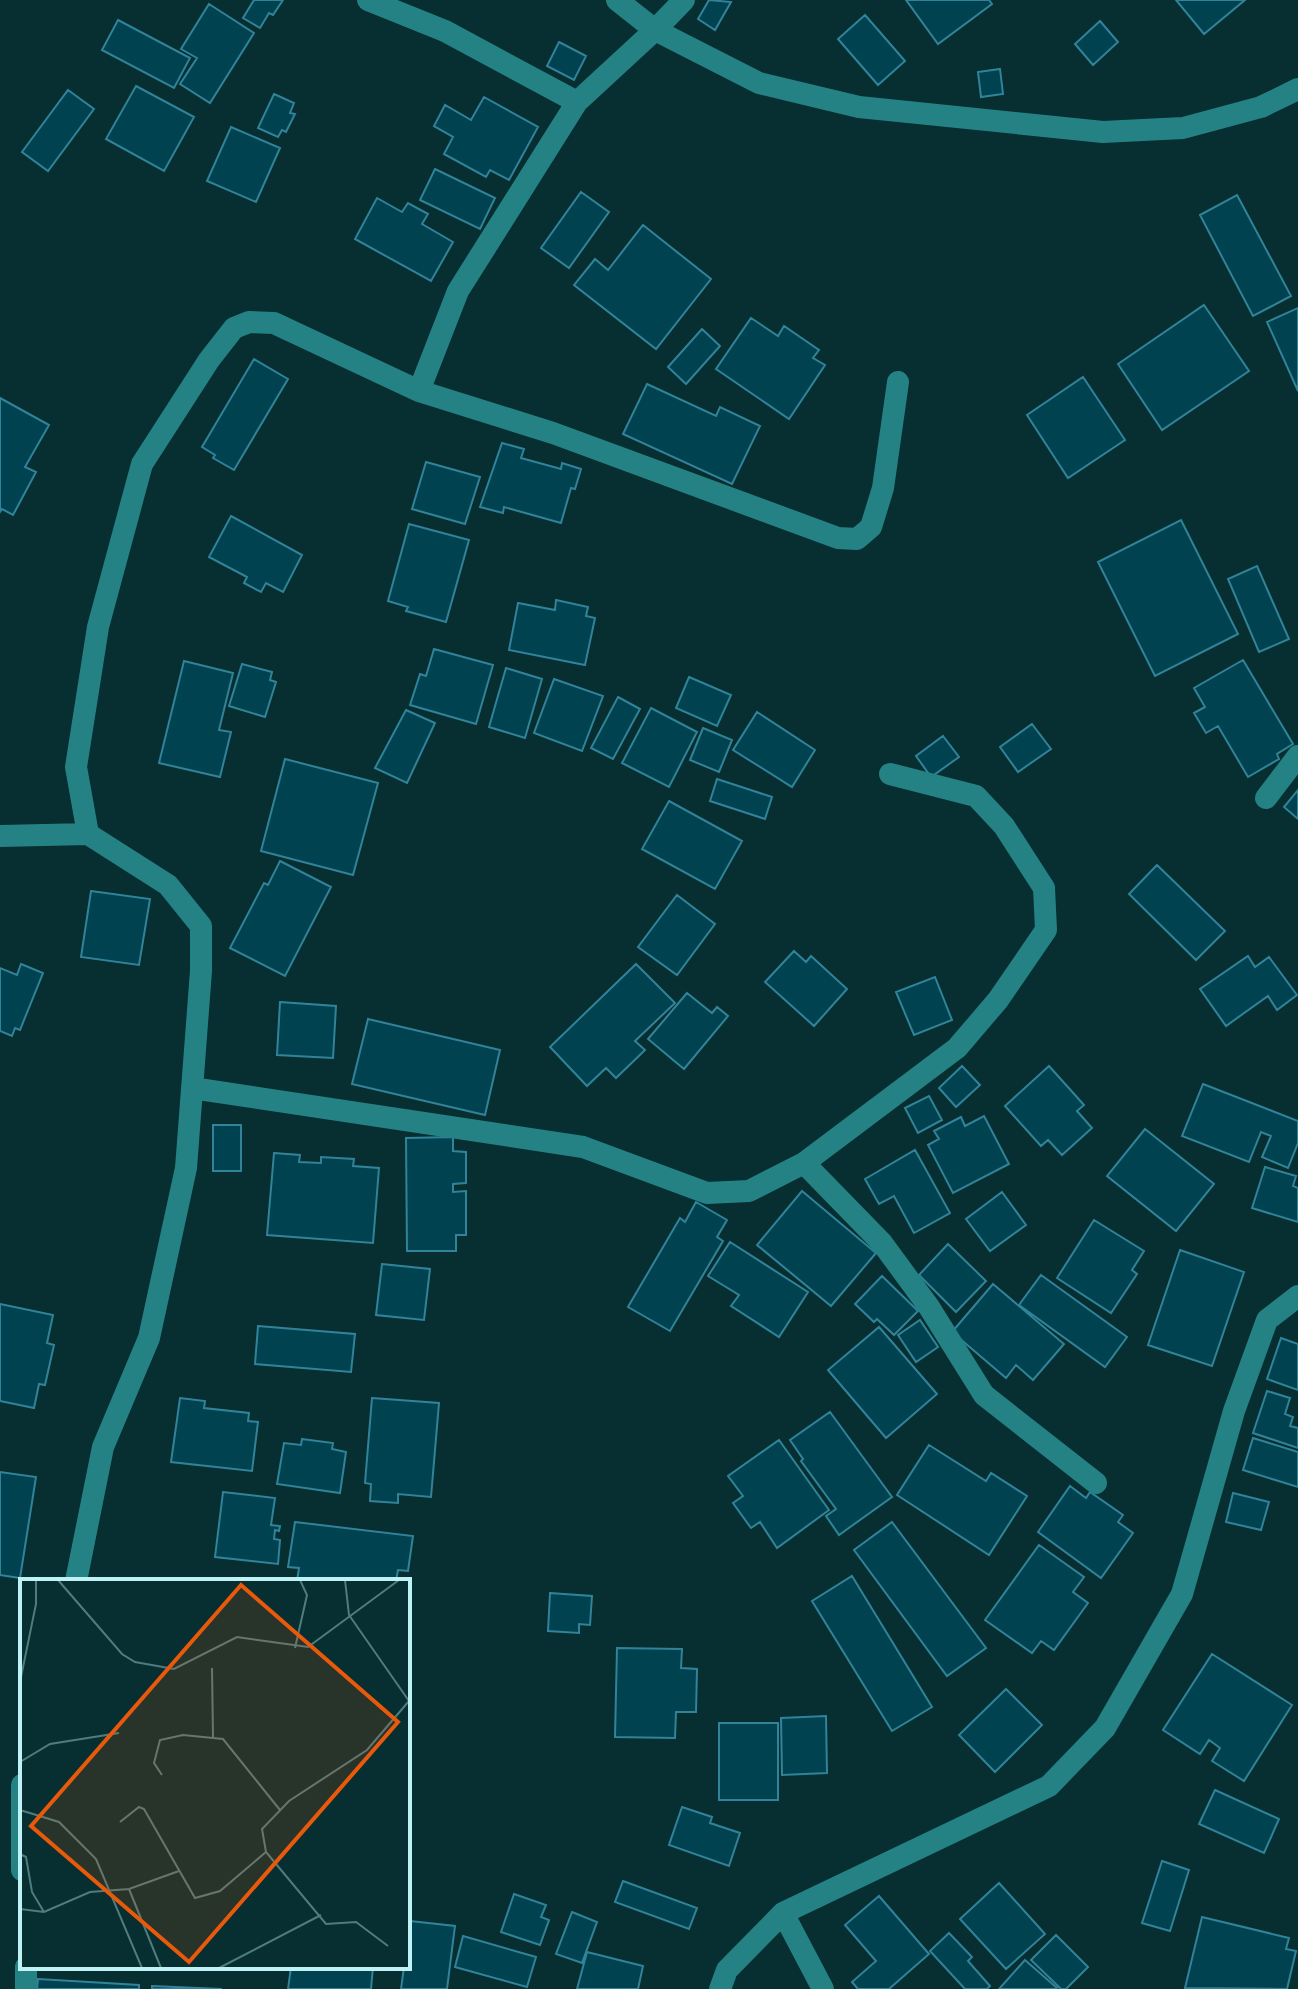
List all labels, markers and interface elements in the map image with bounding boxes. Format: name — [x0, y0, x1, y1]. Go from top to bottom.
inset map — [20, 1579, 410, 1969]

